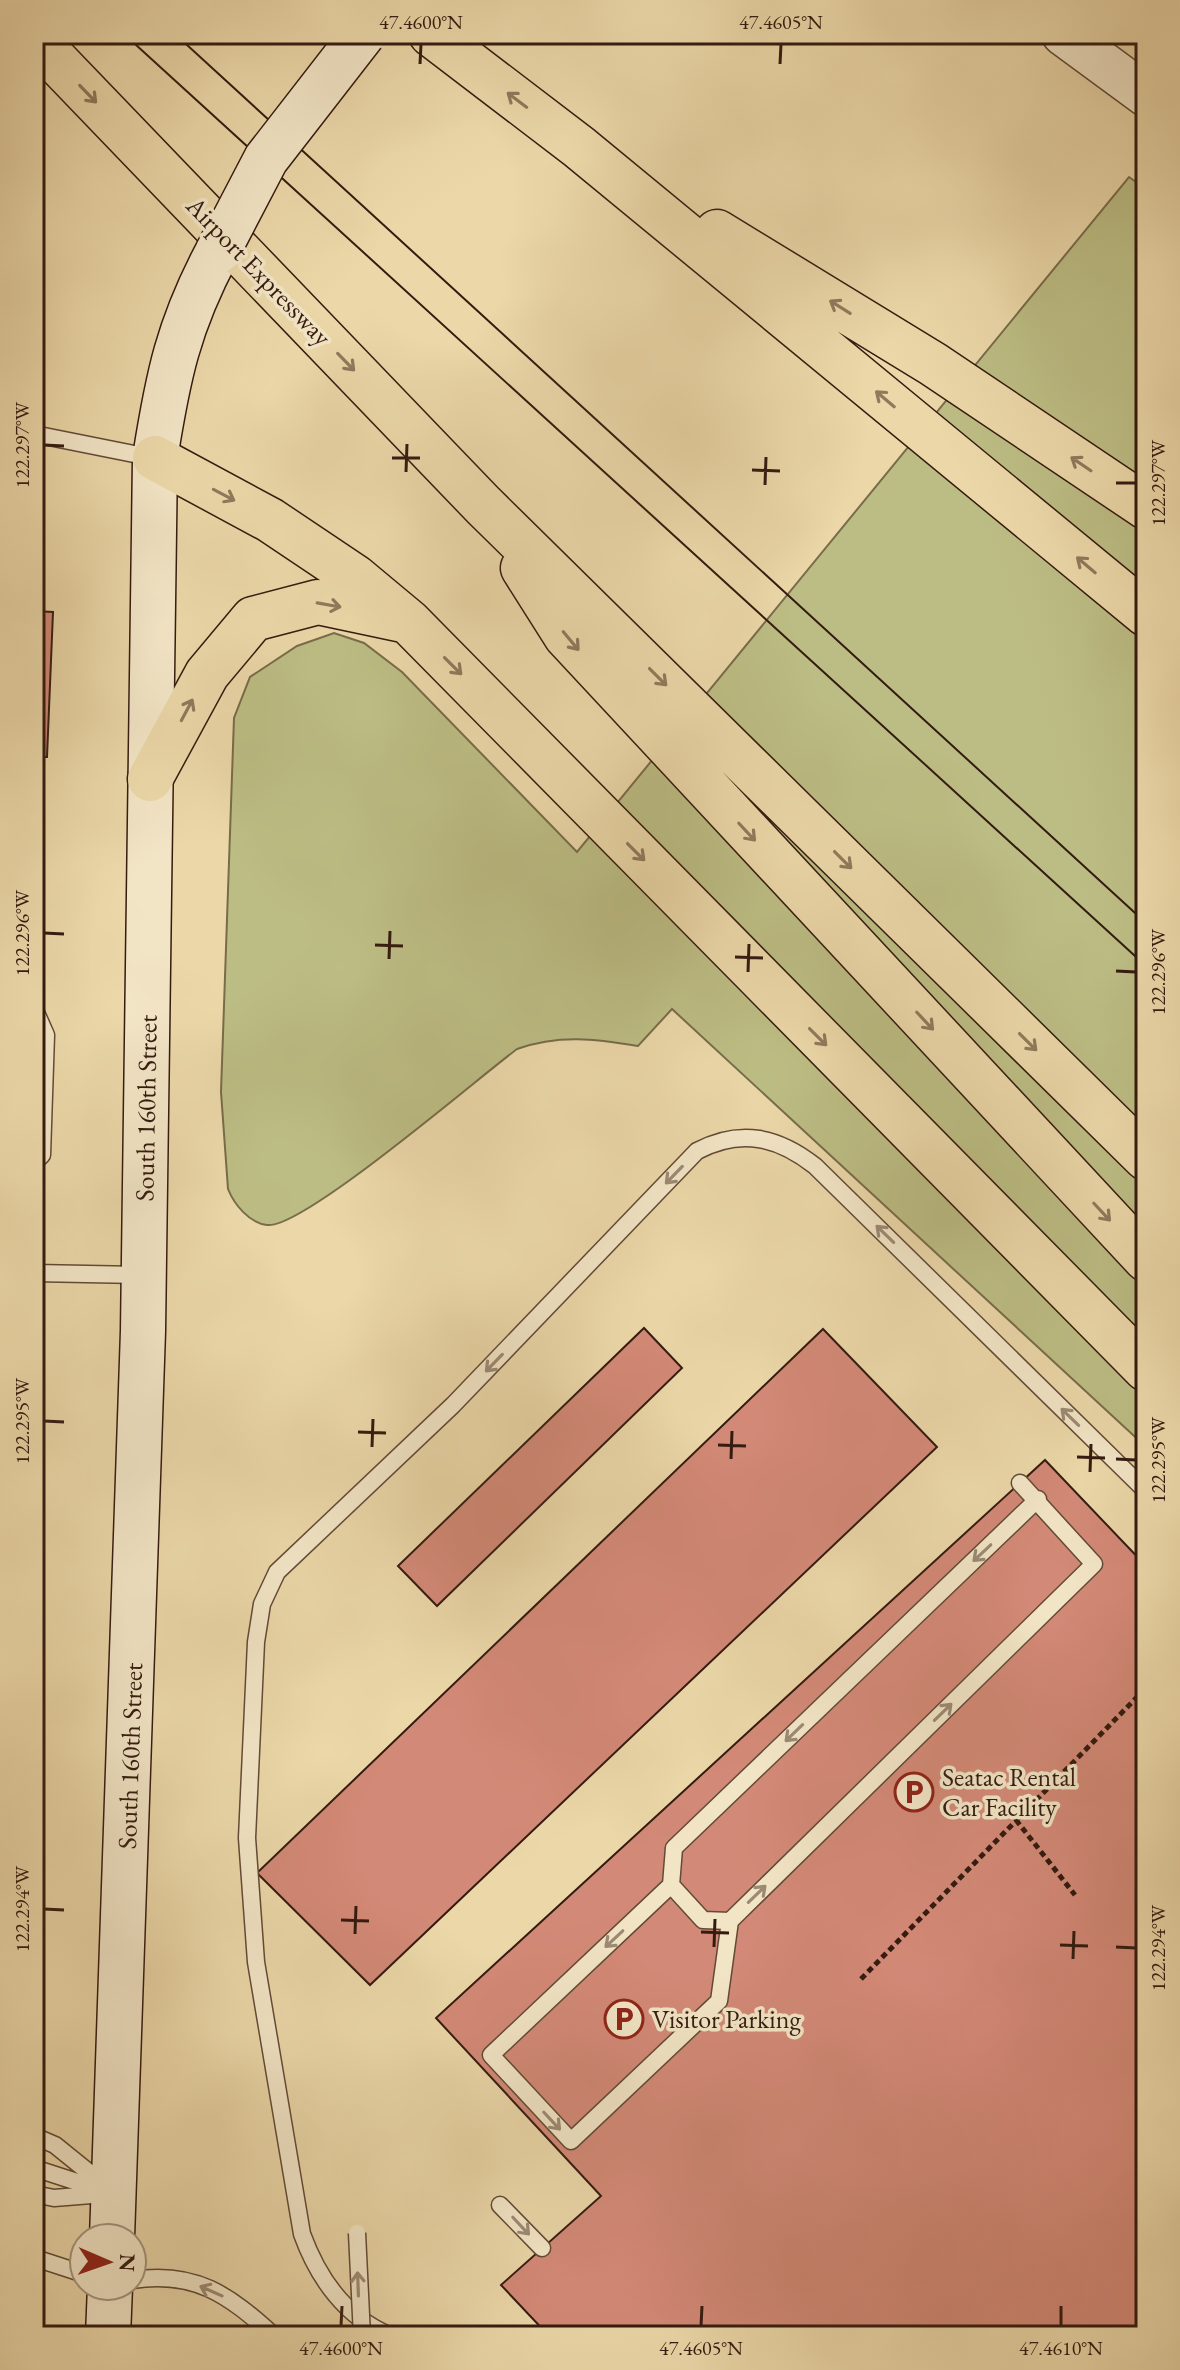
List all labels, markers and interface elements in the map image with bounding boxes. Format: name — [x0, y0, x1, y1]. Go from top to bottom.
text: 47.4600°N — [379, 9, 463, 35]
text: 47.4605°N — [739, 9, 823, 35]
one-way arrow — [78, 84, 97, 103]
one-way arrow — [507, 91, 528, 108]
street label: Airport Expressway — [178, 188, 339, 354]
one-way arrow — [829, 298, 852, 314]
one-way arrow — [336, 352, 355, 371]
one-way arrow — [875, 390, 896, 408]
text: 122.297°W — [9, 401, 35, 488]
text: 122.297°W — [1145, 439, 1171, 526]
one-way arrow — [1071, 455, 1093, 472]
one-way arrow — [211, 488, 235, 504]
one-way arrow — [1076, 556, 1097, 573]
one-way arrow — [316, 599, 341, 614]
one-way arrow — [561, 630, 579, 651]
one-way arrow — [444, 656, 463, 676]
one-way arrow — [648, 667, 667, 686]
one-way arrow — [180, 699, 196, 723]
one-way arrow — [737, 821, 755, 841]
one-way arrow — [626, 842, 645, 861]
one-way arrow — [833, 850, 852, 869]
text: 122.296°W — [9, 889, 35, 976]
text: 122.296°W — [1145, 928, 1171, 1015]
one-way arrow — [915, 1011, 934, 1031]
street label: South 160th Street — [127, 1014, 165, 1202]
one-way arrow — [809, 1027, 828, 1047]
one-way arrow — [1018, 1032, 1038, 1052]
one-way arrow — [664, 1165, 683, 1185]
one-way arrow — [1092, 1201, 1111, 1221]
one-way arrow — [875, 1225, 895, 1244]
one-way arrow — [484, 1353, 503, 1373]
text: 122.295°W — [9, 1377, 35, 1464]
one-way arrow — [1060, 1407, 1080, 1426]
text: 122.295°W — [1145, 1416, 1171, 1503]
one-way arrow — [973, 1543, 992, 1562]
street label: South 160th Street — [110, 1662, 150, 1850]
one-way arrow — [933, 1703, 953, 1722]
one-way arrow — [785, 1723, 804, 1742]
place label: Seatac Rental Car Facility — [942, 1760, 1076, 1824]
parking icon: Seatac Rental Car Facility — [893, 1771, 935, 1813]
text: 122.294°W — [9, 1865, 35, 1952]
one-way arrow — [747, 1885, 767, 1904]
text: 122.294°W — [1145, 1904, 1171, 1991]
one-way arrow — [604, 1929, 624, 1948]
parking icon: Visitor Parking — [603, 1998, 645, 2040]
place label: Visitor Parking — [652, 2002, 801, 2036]
one-way arrow — [543, 2111, 562, 2131]
one-way arrow — [511, 2216, 529, 2236]
north arrow — [68, 2222, 148, 2302]
text: N — [113, 2253, 142, 2272]
one-way arrow — [351, 2271, 366, 2298]
one-way arrow — [200, 2282, 224, 2297]
text: 47.4600°N — [299, 2335, 383, 2361]
text: 47.4605°N — [659, 2335, 743, 2361]
text: 47.4610°N — [1019, 2335, 1103, 2361]

